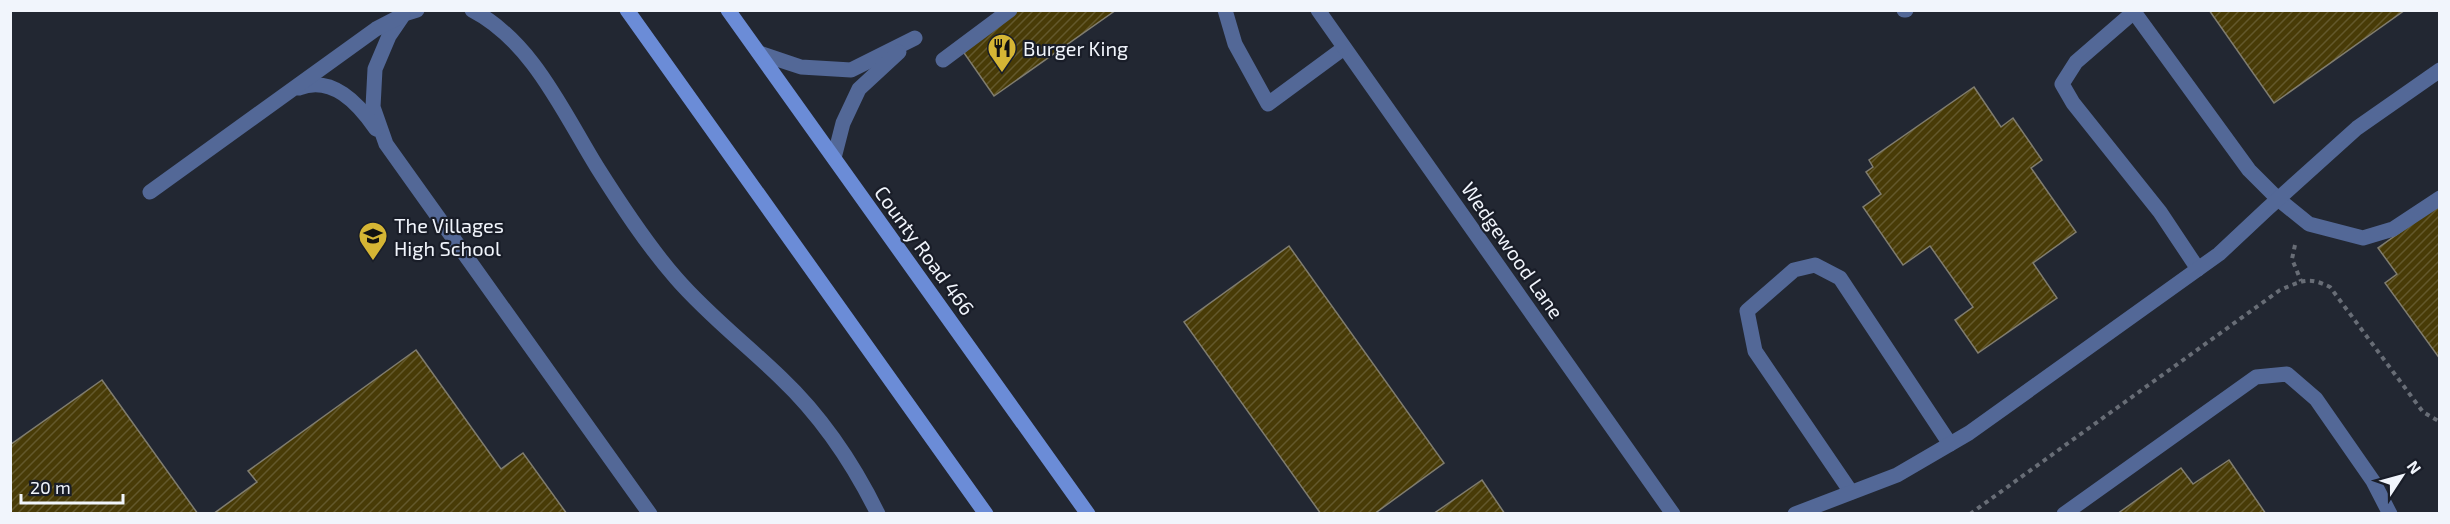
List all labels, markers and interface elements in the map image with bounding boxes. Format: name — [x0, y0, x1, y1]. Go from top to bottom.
restaurant icon: Burger King — [986, 32, 1018, 74]
place label: Burger King — [1023, 36, 1128, 60]
street label: Wedgewood Lane — [1457, 177, 1569, 323]
street label: County Road 466 — [870, 181, 980, 319]
place label: The Villages High School — [394, 213, 504, 260]
school or university icon: The Villages High School — [357, 220, 389, 262]
north arrow — [2372, 446, 2432, 506]
text: N — [2403, 457, 2426, 477]
scale bar — [21, 467, 123, 505]
text: 20 m — [30, 476, 71, 498]

